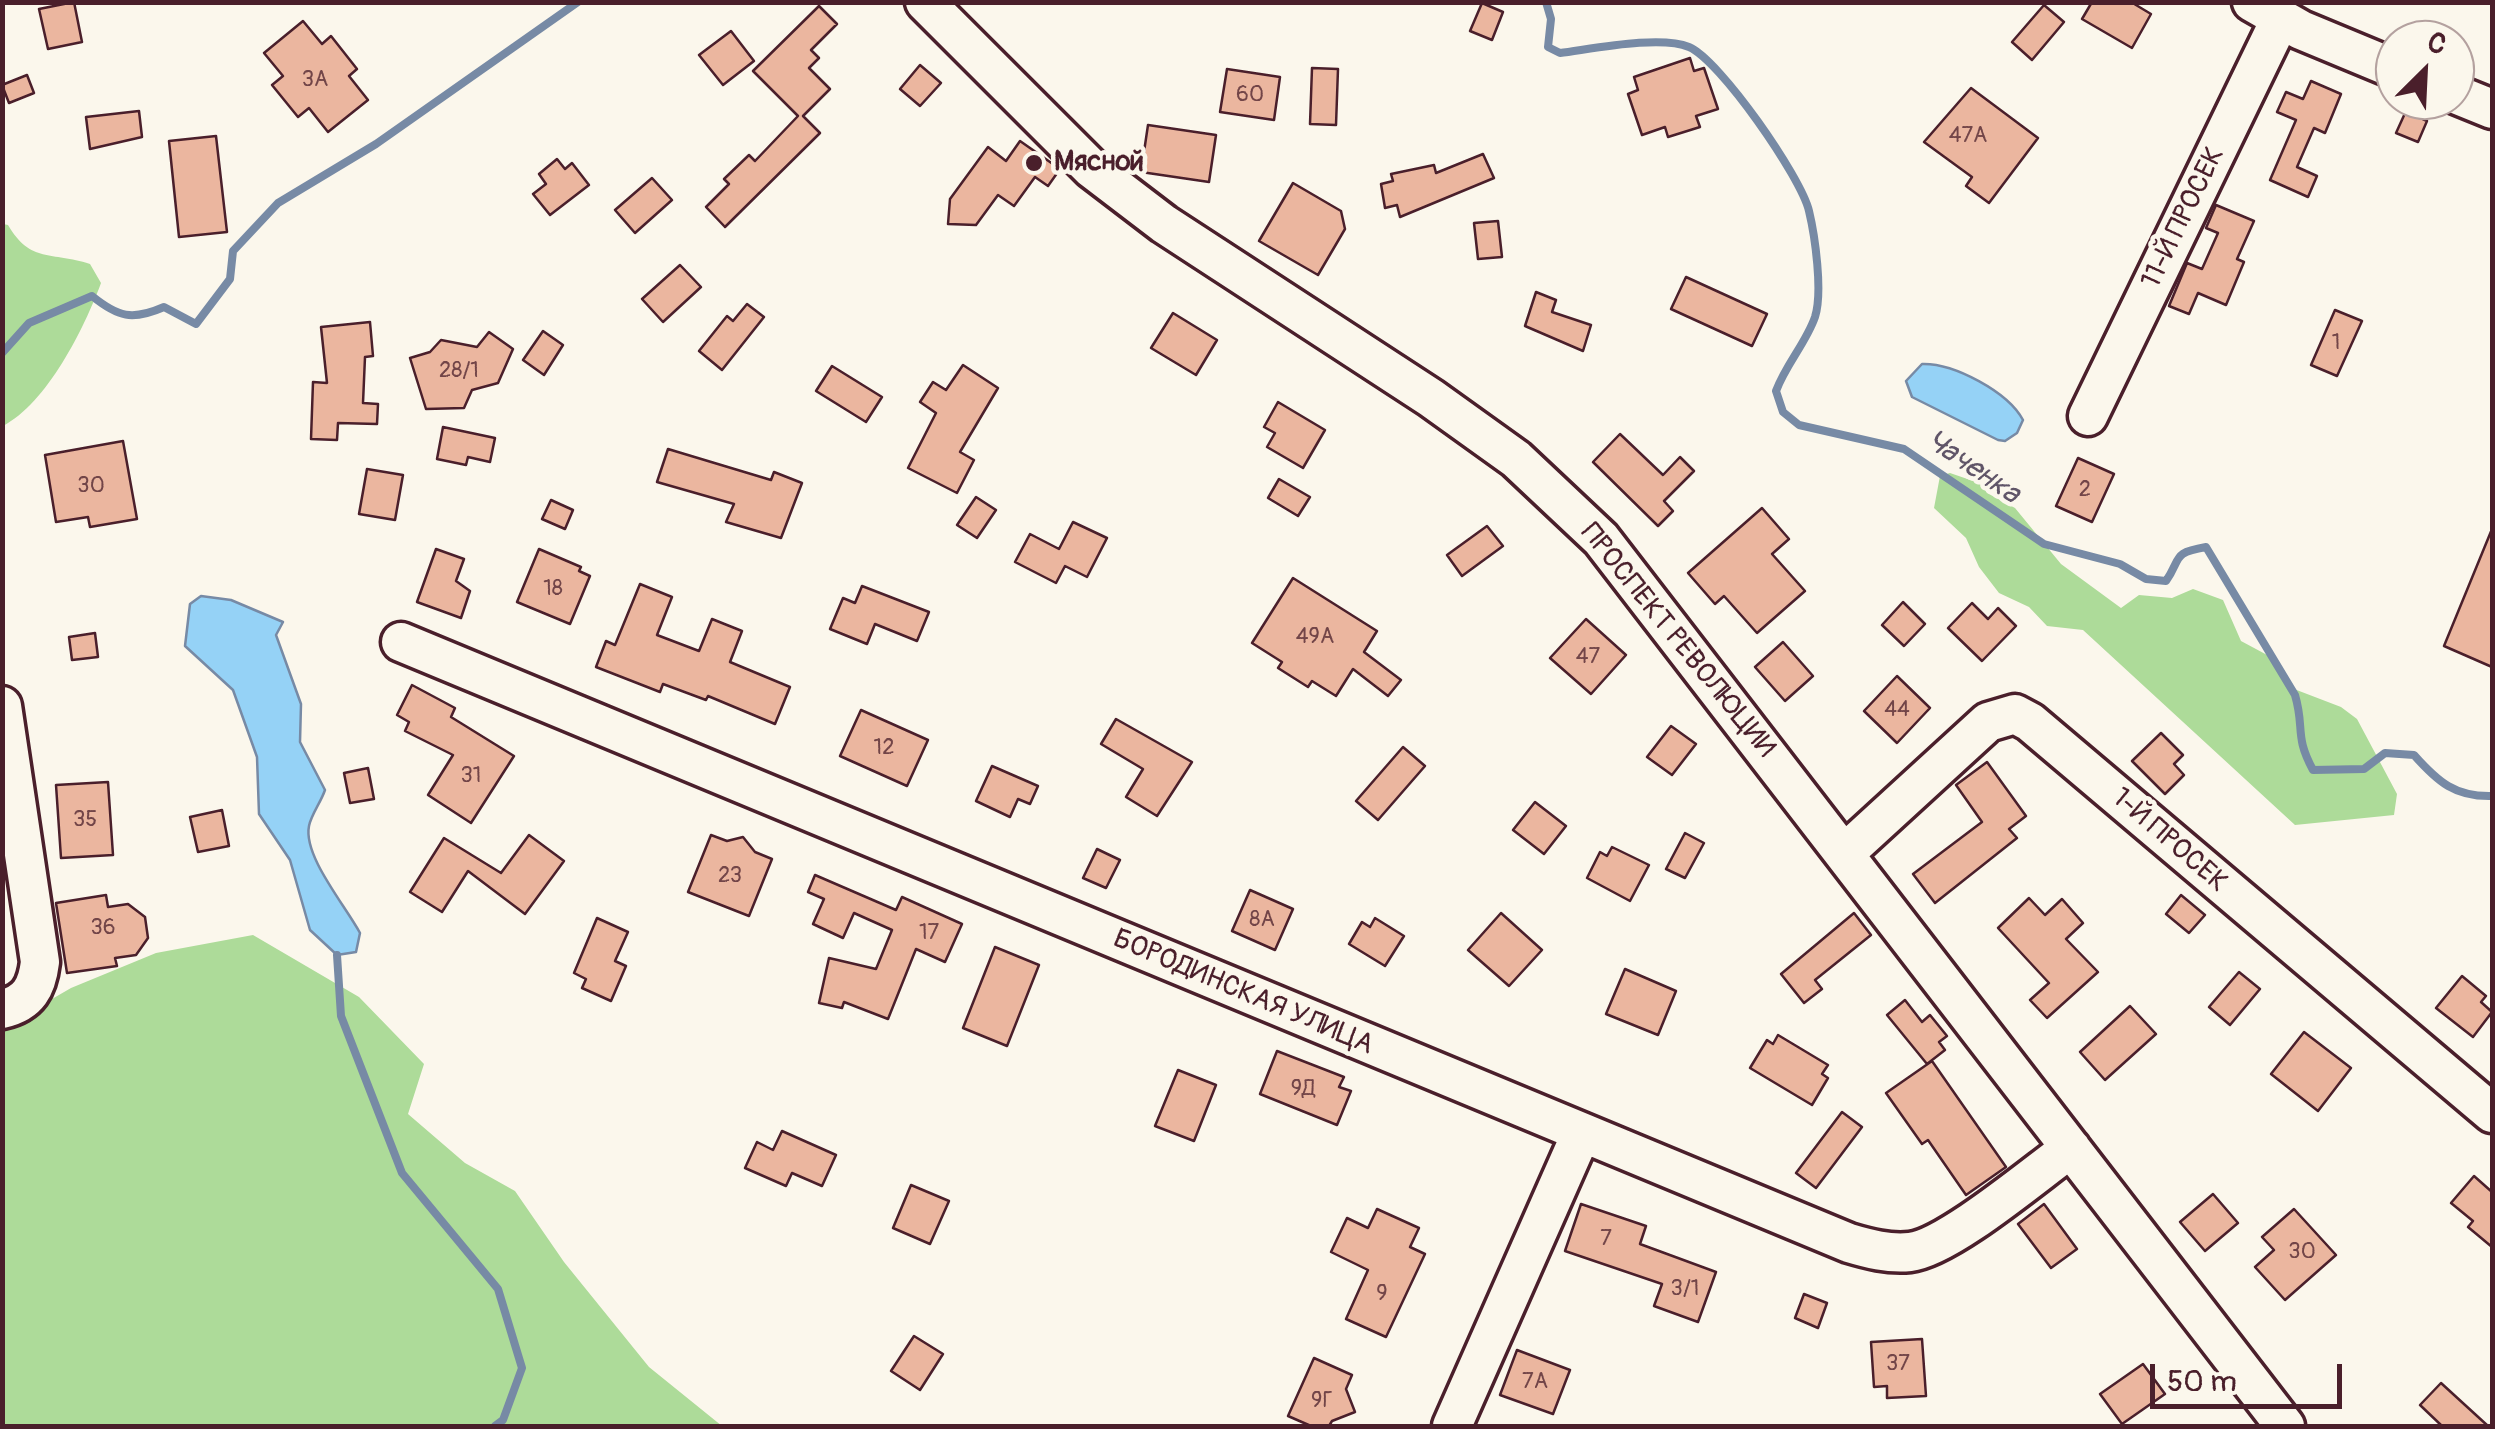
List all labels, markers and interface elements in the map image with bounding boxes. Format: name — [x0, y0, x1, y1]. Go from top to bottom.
north arrow — [2375, 20, 2475, 120]
text: С — [2422, 24, 2452, 63]
house number: 3А — [302, 67, 328, 93]
house number: 60 — [1236, 82, 1264, 108]
house number: 47А — [1949, 123, 1987, 149]
street label: 11-Й ПРОСЕК — [2135, 142, 2233, 294]
place label: Мясной — [1054, 146, 1144, 180]
marker: Мясной — [1023, 152, 1045, 174]
house number: 1 — [2332, 330, 2340, 356]
house number: 28/1 — [439, 358, 479, 384]
water label: Чаченка — [1918, 423, 2026, 513]
house number: 30 — [77, 473, 105, 499]
house number: 2 — [2079, 477, 2091, 503]
street label: ПРОСПЕКТ РЕВОЛЮЦИИ — [1572, 517, 1782, 765]
house number: 18 — [543, 576, 563, 602]
house number: 49А — [1296, 624, 1334, 650]
house number: 47 — [1576, 644, 1600, 670]
house number: 44 — [1884, 697, 1910, 723]
house number: 12 — [874, 735, 894, 761]
house number: 31 — [461, 763, 481, 789]
street label: 1-Й ПРОСЕК — [2104, 782, 2234, 900]
house number: 35 — [73, 807, 97, 833]
house number: 23 — [718, 863, 742, 889]
house number: 8А — [1249, 907, 1275, 933]
house number: 36 — [90, 915, 116, 941]
house number: 17 — [919, 920, 939, 946]
street label: БОРОДИНСКАЯ УЛИЦА — [1108, 923, 1378, 1063]
house number: 9Д — [1291, 1076, 1315, 1102]
house number: 7 — [1600, 1226, 1612, 1252]
house number: 30 — [2288, 1239, 2316, 1265]
house number: 3/1 — [1671, 1276, 1699, 1302]
house number: 9 — [1376, 1281, 1388, 1307]
scale bar — [2155, 1344, 2348, 1406]
house number: 37 — [1886, 1351, 1910, 1377]
text: 50 m — [2167, 1363, 2237, 1400]
house number: 7А — [1522, 1369, 1548, 1395]
house number: 9Г — [1311, 1388, 1333, 1414]

